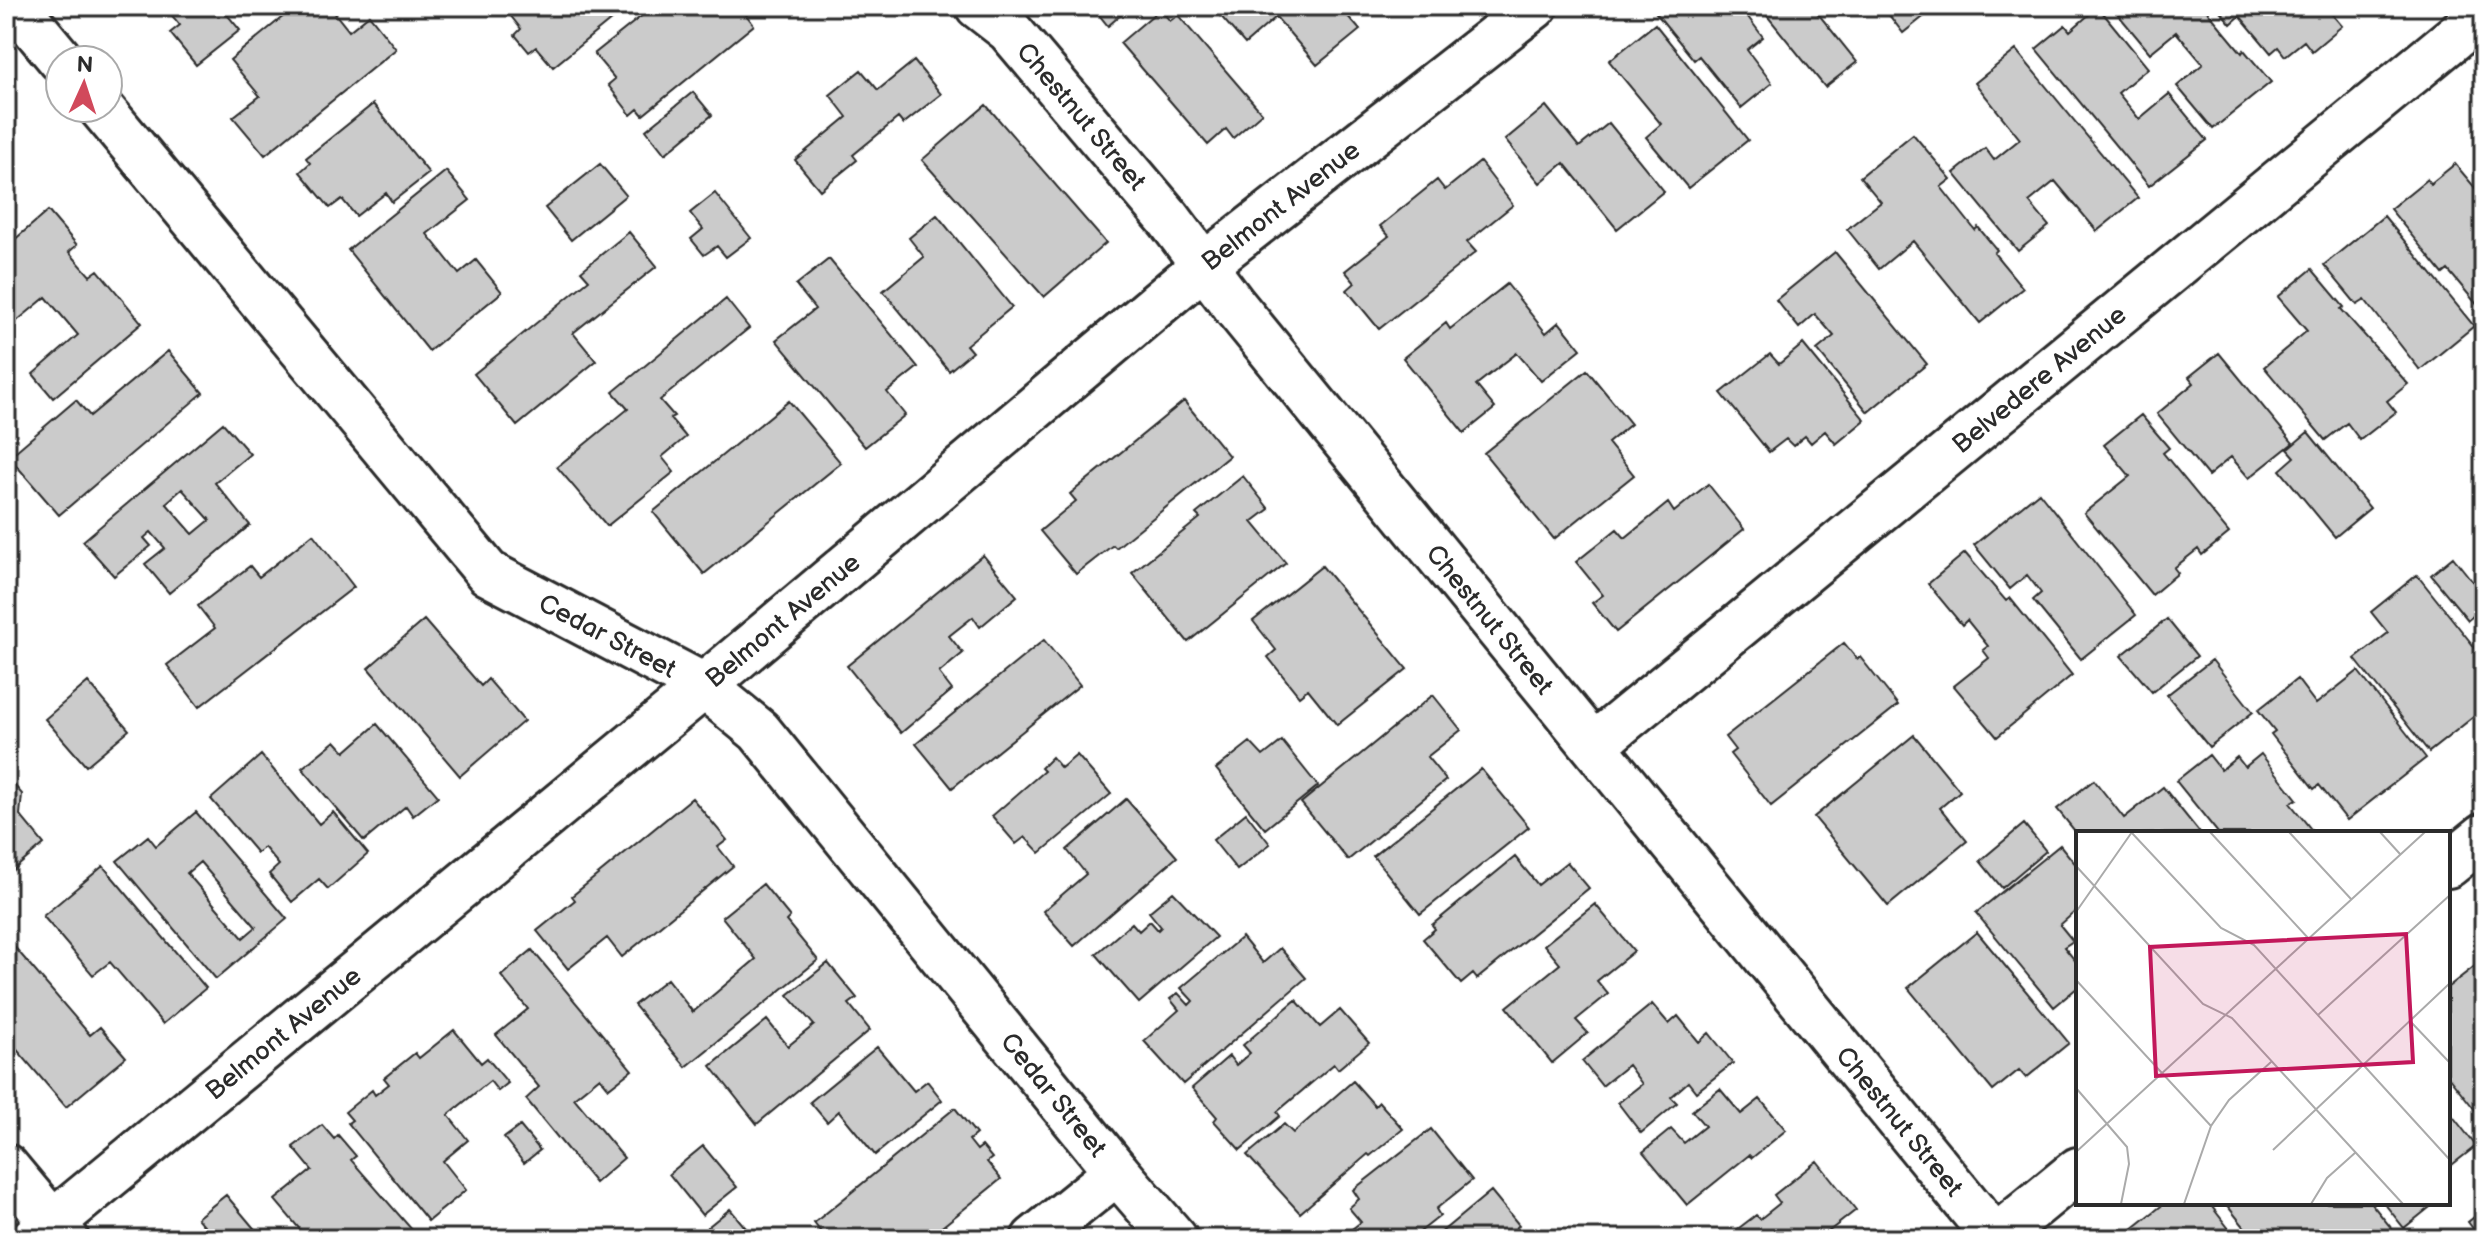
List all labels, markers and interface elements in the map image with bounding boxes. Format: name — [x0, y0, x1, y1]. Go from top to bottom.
street label: Chestnut Street — [1009, 37, 1152, 197]
north arrow — [44, 44, 124, 124]
text: N — [76, 52, 94, 79]
street label: Belmont Avenue — [1196, 135, 1367, 278]
street label: Belvedere Avenue — [1947, 300, 2133, 461]
street label: Chestnut Street — [1419, 539, 1559, 701]
street label: Belmont Avenue — [700, 547, 867, 695]
street label: Cedar Street — [533, 588, 681, 686]
inset map — [2076, 831, 2450, 1205]
street label: Belmont Avenue — [200, 961, 368, 1107]
street label: Cedar Street — [993, 1027, 1113, 1164]
street label: Chestnut Street — [1828, 1041, 1969, 1203]

